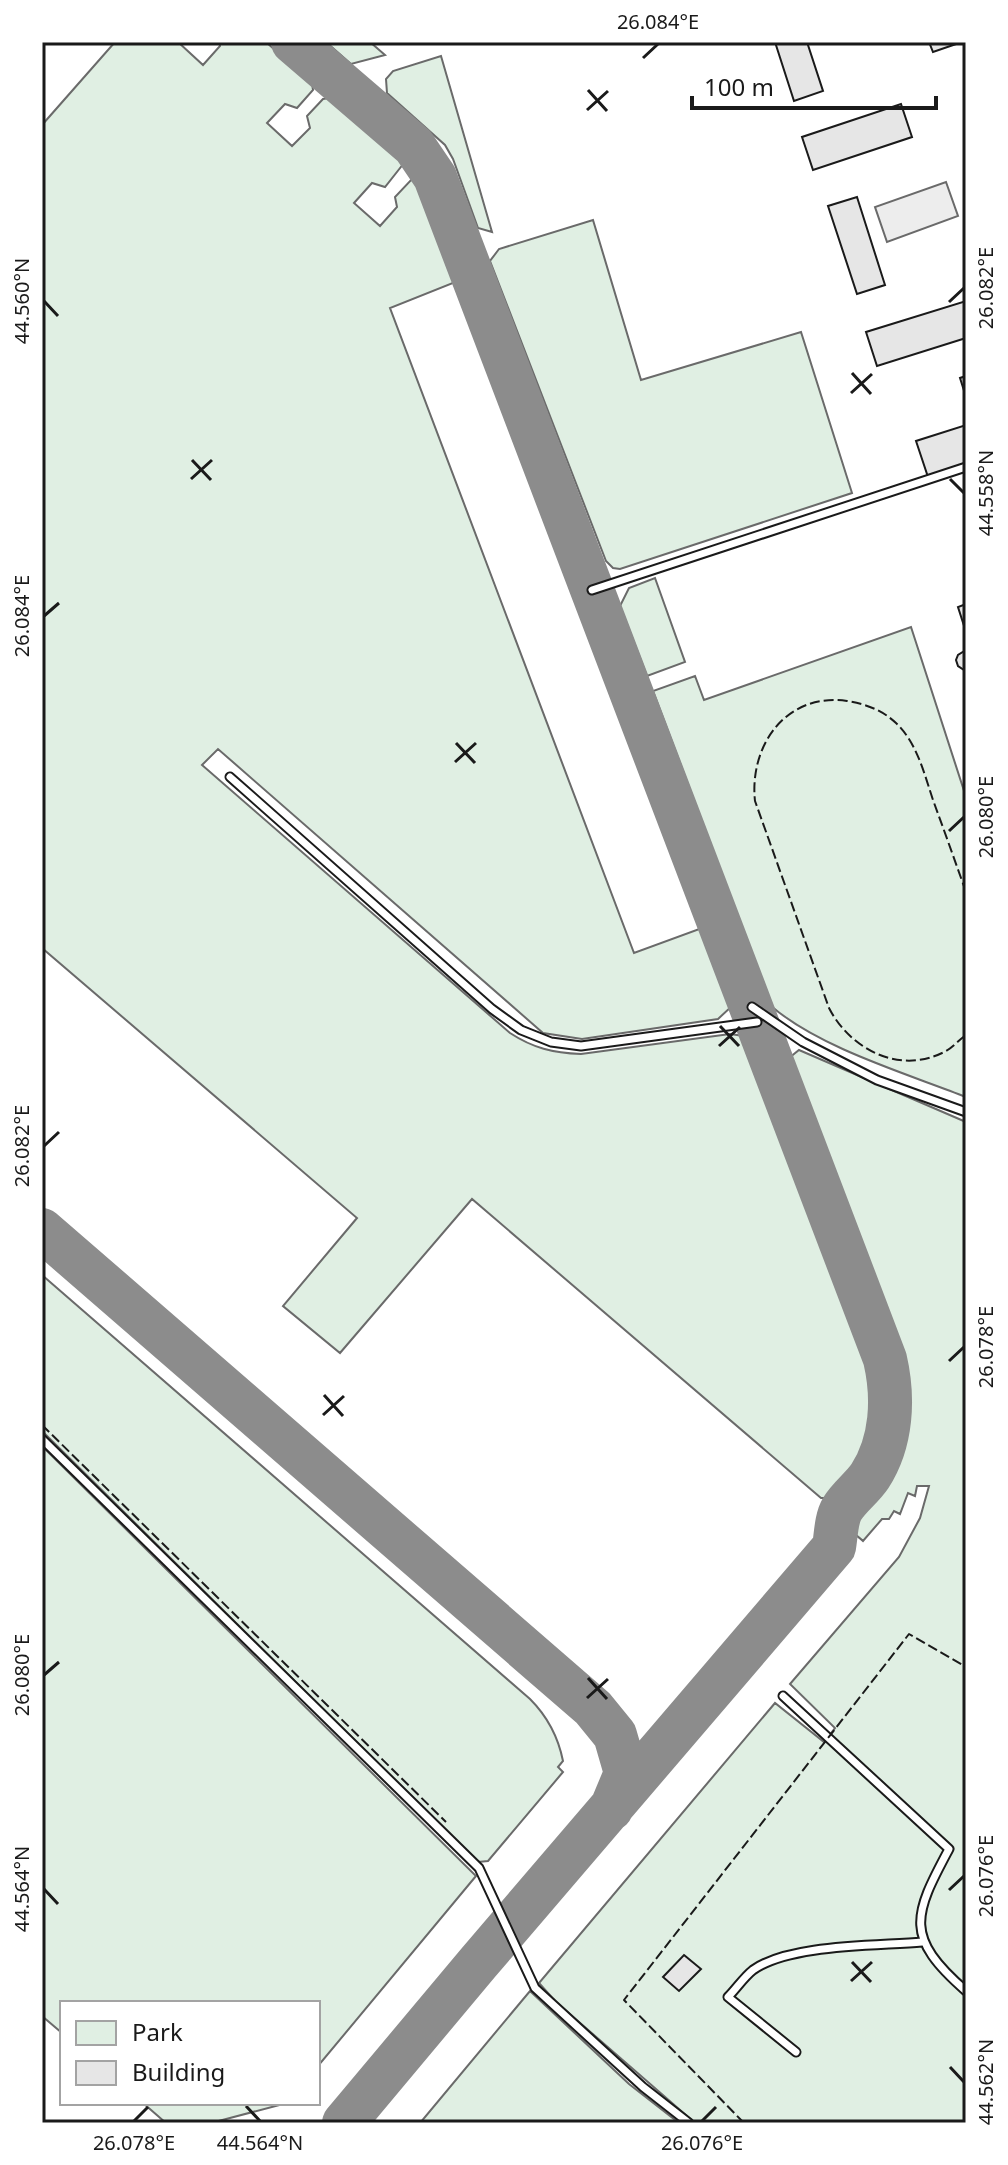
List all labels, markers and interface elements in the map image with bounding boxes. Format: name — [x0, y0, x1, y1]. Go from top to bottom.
text: 26.084°E — [617, 8, 699, 35]
scale bar — [692, 60, 936, 110]
text: 100 m — [704, 70, 774, 103]
text: 26.082°E — [972, 247, 999, 329]
text: 44.560°N — [8, 258, 35, 344]
text: 44.558°N — [972, 450, 999, 536]
text: 26.084°E — [8, 575, 35, 657]
text: 26.080°E — [972, 776, 999, 858]
text: 26.082°E — [8, 1105, 35, 1187]
text: 26.078°E — [972, 1306, 999, 1388]
text: 26.080°E — [8, 1634, 35, 1716]
text: 26.076°E — [972, 1835, 999, 1917]
text: 44.564°N — [8, 1846, 35, 1932]
legend — [60, 2001, 320, 2105]
text: Park — [132, 2015, 183, 2048]
text: 44.562°N — [972, 2039, 999, 2125]
text: Building — [132, 2055, 225, 2088]
text: 26.078°E — [93, 2129, 175, 2156]
text: 44.564°N — [217, 2129, 303, 2156]
text: 26.076°E — [661, 2129, 743, 2156]

